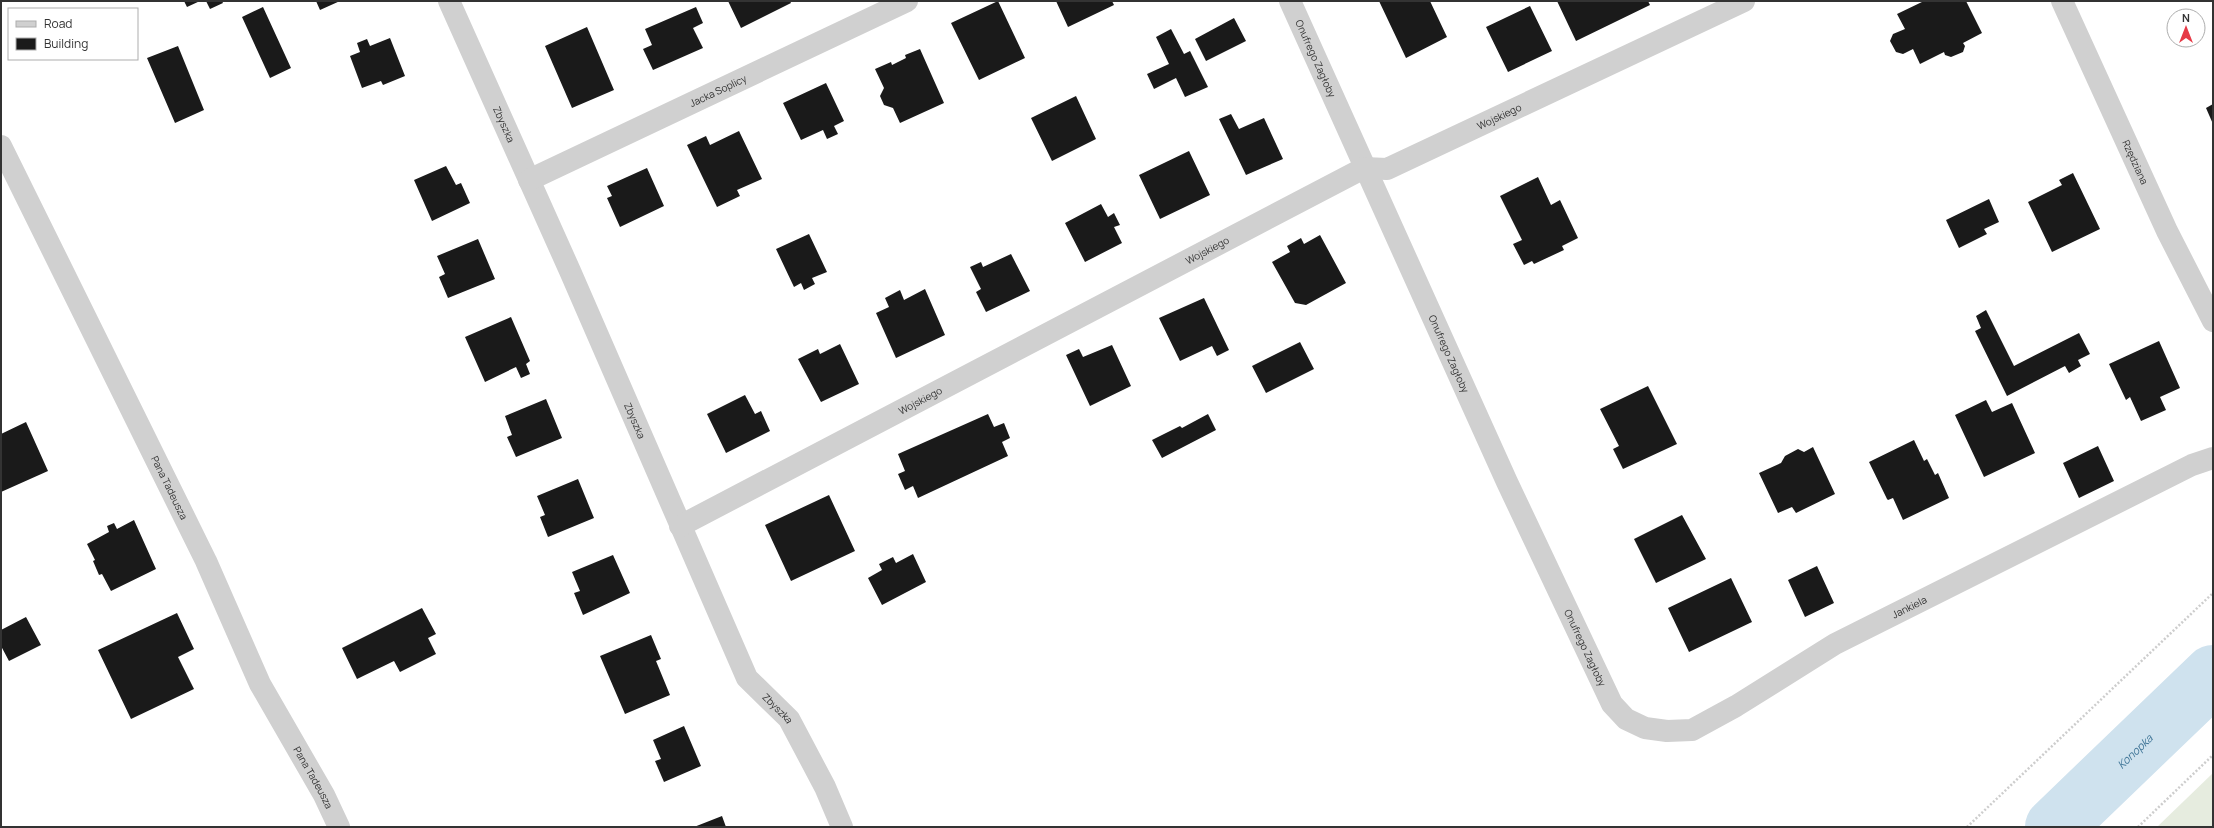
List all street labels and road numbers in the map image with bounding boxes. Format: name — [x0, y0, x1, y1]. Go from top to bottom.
street label: Onufrego Zagłoby — [1292, 17, 1340, 100]
street label: Jacka Soplicy — [687, 71, 749, 110]
street label: Wojskiego — [1475, 100, 1524, 133]
street label: Zbyszka — [490, 104, 518, 144]
street label: Rzędziana — [2119, 137, 2152, 187]
street label: Wojskiego — [1183, 233, 1232, 267]
street label: Onufrego Zagłoby — [1425, 313, 1473, 396]
street label: Wojskiego — [896, 383, 944, 418]
street label: Zbyszka — [621, 400, 649, 441]
street label: Pana Tadeusza — [148, 453, 191, 522]
street label: Jankiela — [1889, 592, 1929, 621]
street label: Onufrego Zagłoby — [1561, 607, 1610, 689]
street label: Zbyszka — [759, 690, 797, 726]
street label: Pana Tadeusza — [290, 744, 336, 811]

